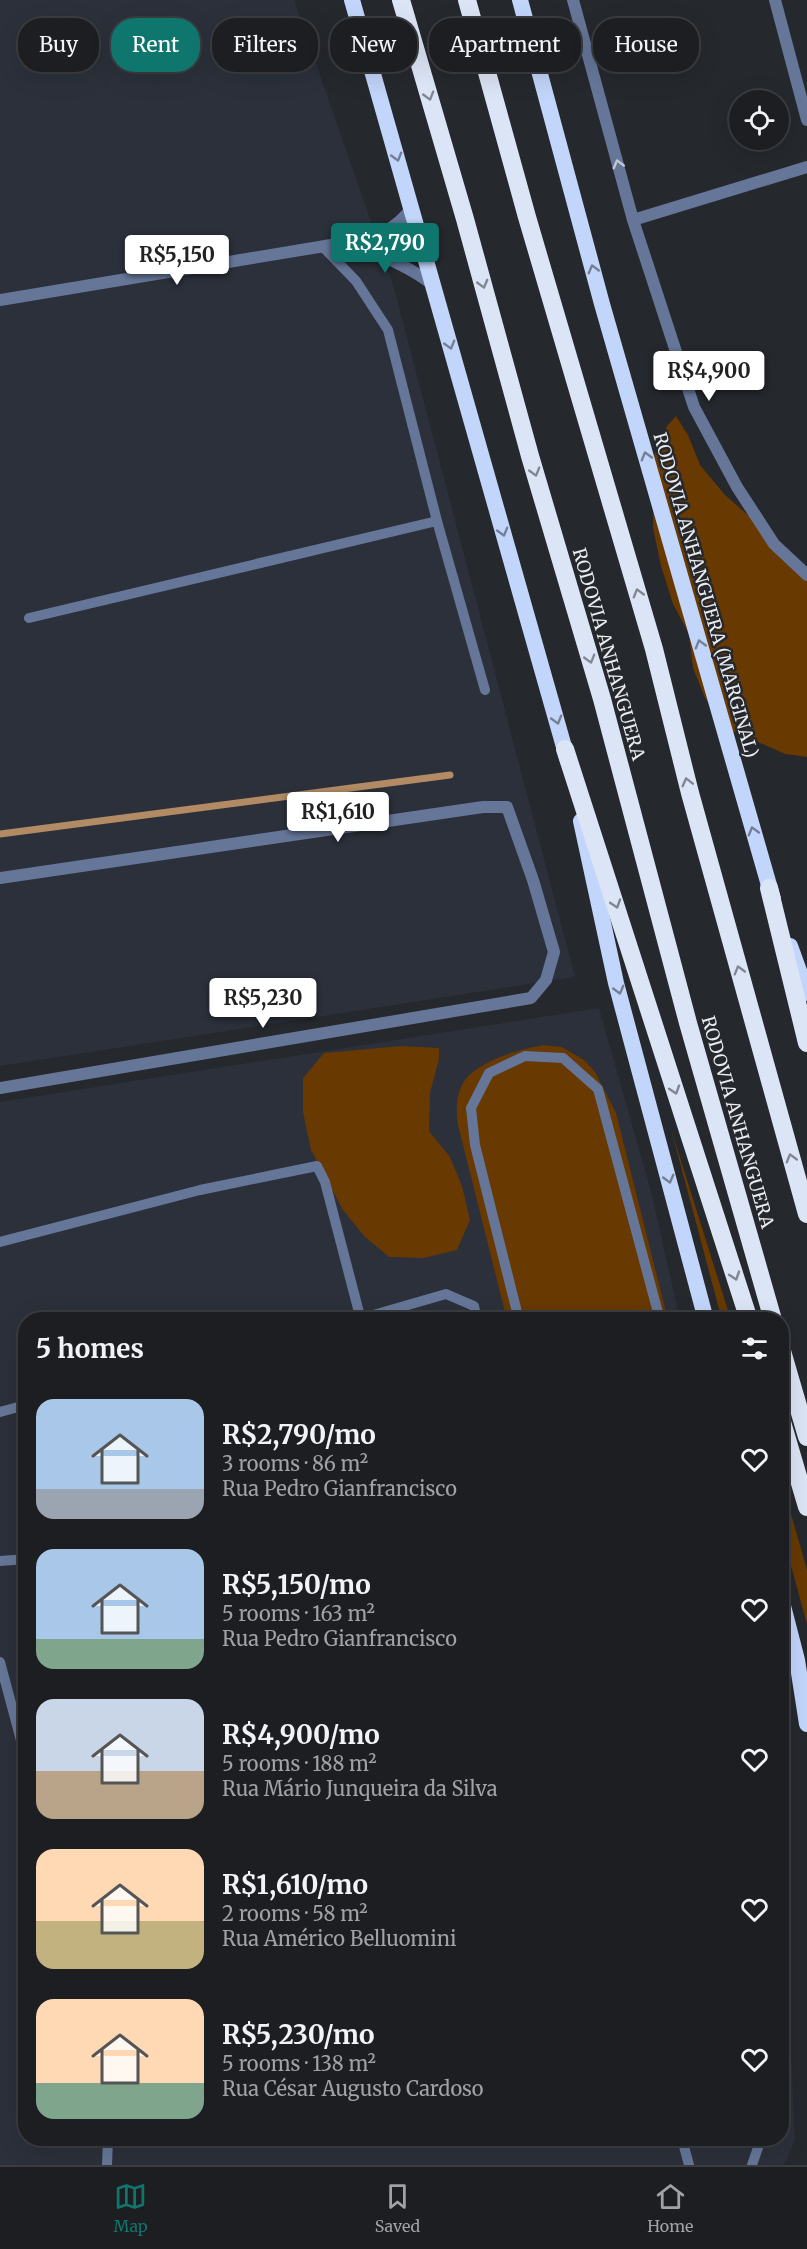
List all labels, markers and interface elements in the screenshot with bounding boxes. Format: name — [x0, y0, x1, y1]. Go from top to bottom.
chip: Buy — [18, 18, 99, 72]
chip: Rent — [111, 18, 200, 72]
chip: Filters — [212, 18, 318, 72]
chip: New — [330, 18, 417, 72]
chip: Apartment — [429, 18, 581, 72]
chip: House — [593, 18, 699, 72]
one-way arrow — [422, 90, 434, 101]
map controls — [729, 90, 789, 150]
button: locate — [729, 90, 789, 150]
one-way arrow — [390, 151, 402, 162]
one-way arrow — [612, 159, 625, 169]
pin: R$2,790 — [330, 223, 440, 274]
text: R$2,790 — [345, 230, 425, 255]
pin: R$5,150 — [122, 235, 232, 286]
text: R$5,150 — [139, 242, 215, 267]
one-way arrow — [588, 264, 600, 275]
one-way arrow — [476, 278, 488, 289]
one-way arrow — [443, 339, 455, 350]
pin: R$4,900 — [654, 351, 764, 402]
text: R$4,900 — [667, 358, 751, 383]
street label: RODOVIA ANHANGUERA (MARGINAL) — [648, 430, 764, 760]
one-way arrow — [641, 452, 653, 462]
one-way arrow — [528, 466, 540, 477]
one-way arrow — [496, 527, 509, 537]
street label: RODOVIA ANHANGUERA — [568, 545, 650, 763]
one-way arrow — [633, 588, 645, 599]
one-way arrow — [695, 639, 707, 650]
one-way arrow — [583, 653, 595, 664]
one-way arrow — [550, 714, 562, 725]
one-way arrow — [682, 777, 695, 787]
pin: R$1,610 — [283, 792, 393, 843]
text: R$1,610 — [301, 799, 375, 824]
one-way arrow — [748, 827, 760, 837]
one-way arrow — [608, 898, 621, 909]
one-way arrow — [734, 965, 746, 976]
pin: R$5,230 — [208, 978, 318, 1029]
text: R$5,230 — [223, 985, 303, 1010]
one-way arrow — [611, 985, 624, 995]
street label: RODOVIA ANHANGUERA — [697, 1013, 779, 1231]
one-way arrow — [668, 1084, 681, 1095]
one-way arrow — [786, 1153, 799, 1163]
one-way arrow — [661, 1174, 674, 1184]
one-way arrow — [728, 1270, 740, 1281]
text: 5 homes — [36, 1332, 144, 1365]
icon: filters — [738, 1332, 771, 1365]
text: R$2,790/mo — [222, 1418, 376, 1451]
icon: home — [84, 1423, 156, 1495]
icon: heart — [738, 1443, 771, 1476]
text: 3 rooms · 86 m² — [222, 1451, 368, 1476]
text: Rua Pedro Gianfrancisco — [222, 1476, 457, 1501]
text: R$5,150/mo — [222, 1568, 371, 1601]
icon: home — [84, 1573, 156, 1645]
icon: heart — [738, 1593, 771, 1626]
text: 5 rooms · 163 m² — [222, 1601, 375, 1626]
text: Rua Pedro Gianfrancisco — [222, 1626, 457, 1651]
text: R$4,900/mo — [222, 1718, 380, 1751]
icon: home — [84, 1723, 156, 1795]
icon: heart — [738, 1743, 771, 1776]
text: 5 rooms · 188 m² — [222, 1751, 377, 1776]
text: Rua Mário Junqueira da Silva — [222, 1776, 497, 1801]
text: R$1,610/mo — [222, 1868, 368, 1901]
icon: home — [84, 1873, 156, 1945]
icon: heart — [738, 1893, 771, 1926]
text: 2 rooms · 58 m² — [222, 1901, 368, 1926]
text: Rua Américo Belluomini — [222, 1926, 456, 1951]
text: R$5,230/mo — [222, 2018, 375, 2051]
icon: home — [84, 2023, 156, 2095]
icon: heart — [738, 2043, 771, 2076]
text: 5 rooms · 138 m² — [222, 2051, 376, 2076]
text: Rua César Augusto Cardoso — [222, 2076, 484, 2101]
tab: Map — [114, 2180, 148, 2236]
tab: Saved — [375, 2180, 420, 2236]
tab: Home — [647, 2180, 693, 2236]

